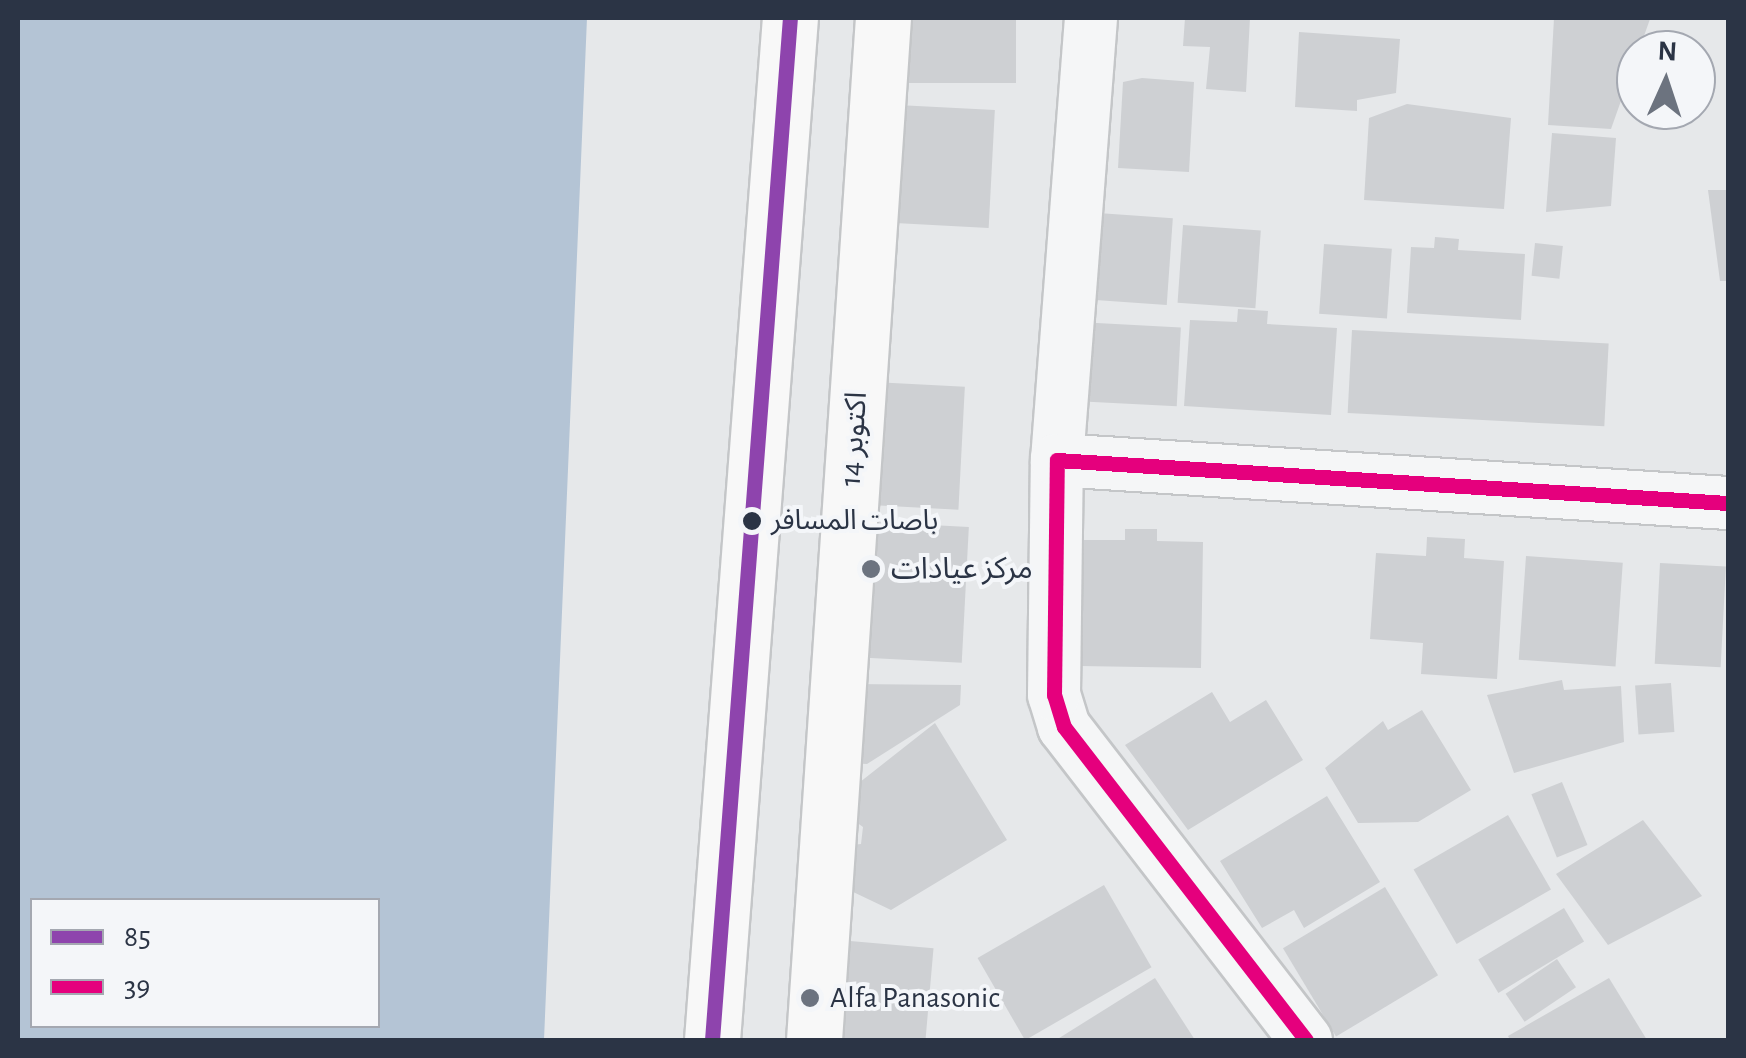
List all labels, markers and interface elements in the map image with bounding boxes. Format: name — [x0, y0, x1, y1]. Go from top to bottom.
north arrow — [1616, 30, 1716, 130]
text: N — [1657, 38, 1678, 67]
street label: 14 اكتوبر — [833, 391, 875, 487]
place label: باصات المسافر — [771, 504, 938, 538]
marker: باصات المسافر — [742, 511, 762, 531]
place label: مركز عيادات — [891, 551, 1033, 587]
marker: مركز عيادات — [860, 558, 882, 580]
legend — [30, 898, 380, 1028]
text: 85 — [124, 922, 151, 952]
text: 39 — [124, 972, 150, 1002]
place label: Alfa Panasonic — [830, 980, 1000, 1016]
marker: Alfa Panasonic — [799, 987, 821, 1009]

